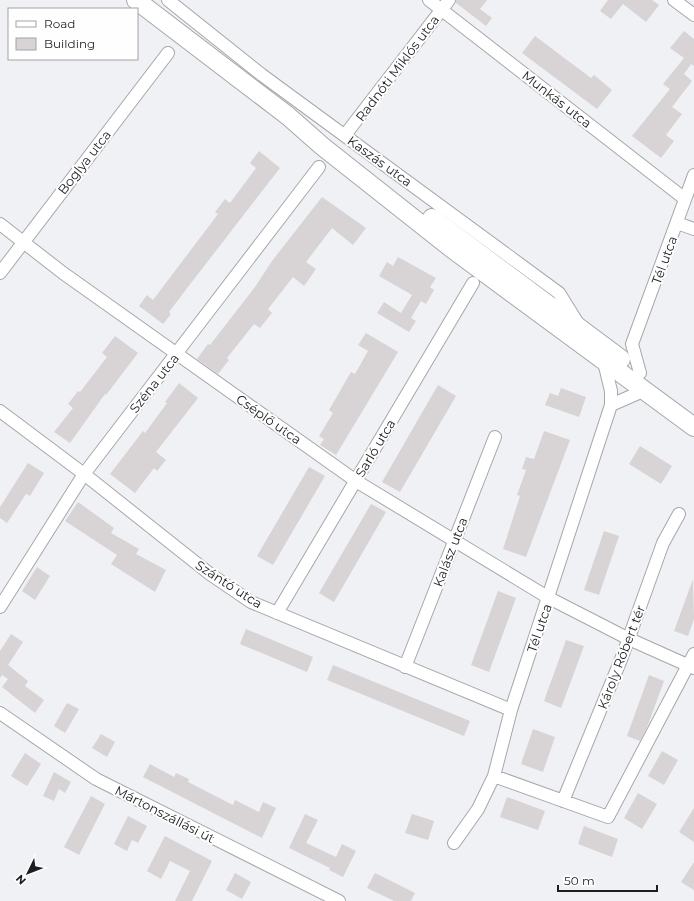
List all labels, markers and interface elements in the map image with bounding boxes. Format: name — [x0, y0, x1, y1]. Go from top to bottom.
legend — [8, 8, 138, 60]
street label: Radnóti Miklós utca — [352, 12, 442, 124]
text: Road — [44, 16, 75, 31]
text: Building — [44, 36, 95, 51]
street label: Munkás utca — [519, 67, 595, 131]
street label: Boglya utca — [54, 127, 114, 197]
street label: Kaszás utca — [345, 132, 415, 190]
street label: Tél utca — [648, 234, 680, 286]
street label: Széna utca — [126, 350, 182, 416]
street label: Cséplő utca — [233, 391, 305, 447]
street label: Sarló utca — [352, 416, 398, 480]
street label: Kalász utca — [429, 515, 471, 589]
street label: Szántó utca — [193, 556, 265, 612]
street label: Tél utca — [523, 602, 555, 654]
street label: Károly Róbert tér — [594, 603, 648, 711]
street label: Mártonszállási út — [112, 782, 218, 846]
north arrow — [8, 853, 48, 893]
scale bar — [558, 867, 657, 893]
text: N — [13, 872, 29, 888]
text: 50 m — [564, 873, 595, 888]

